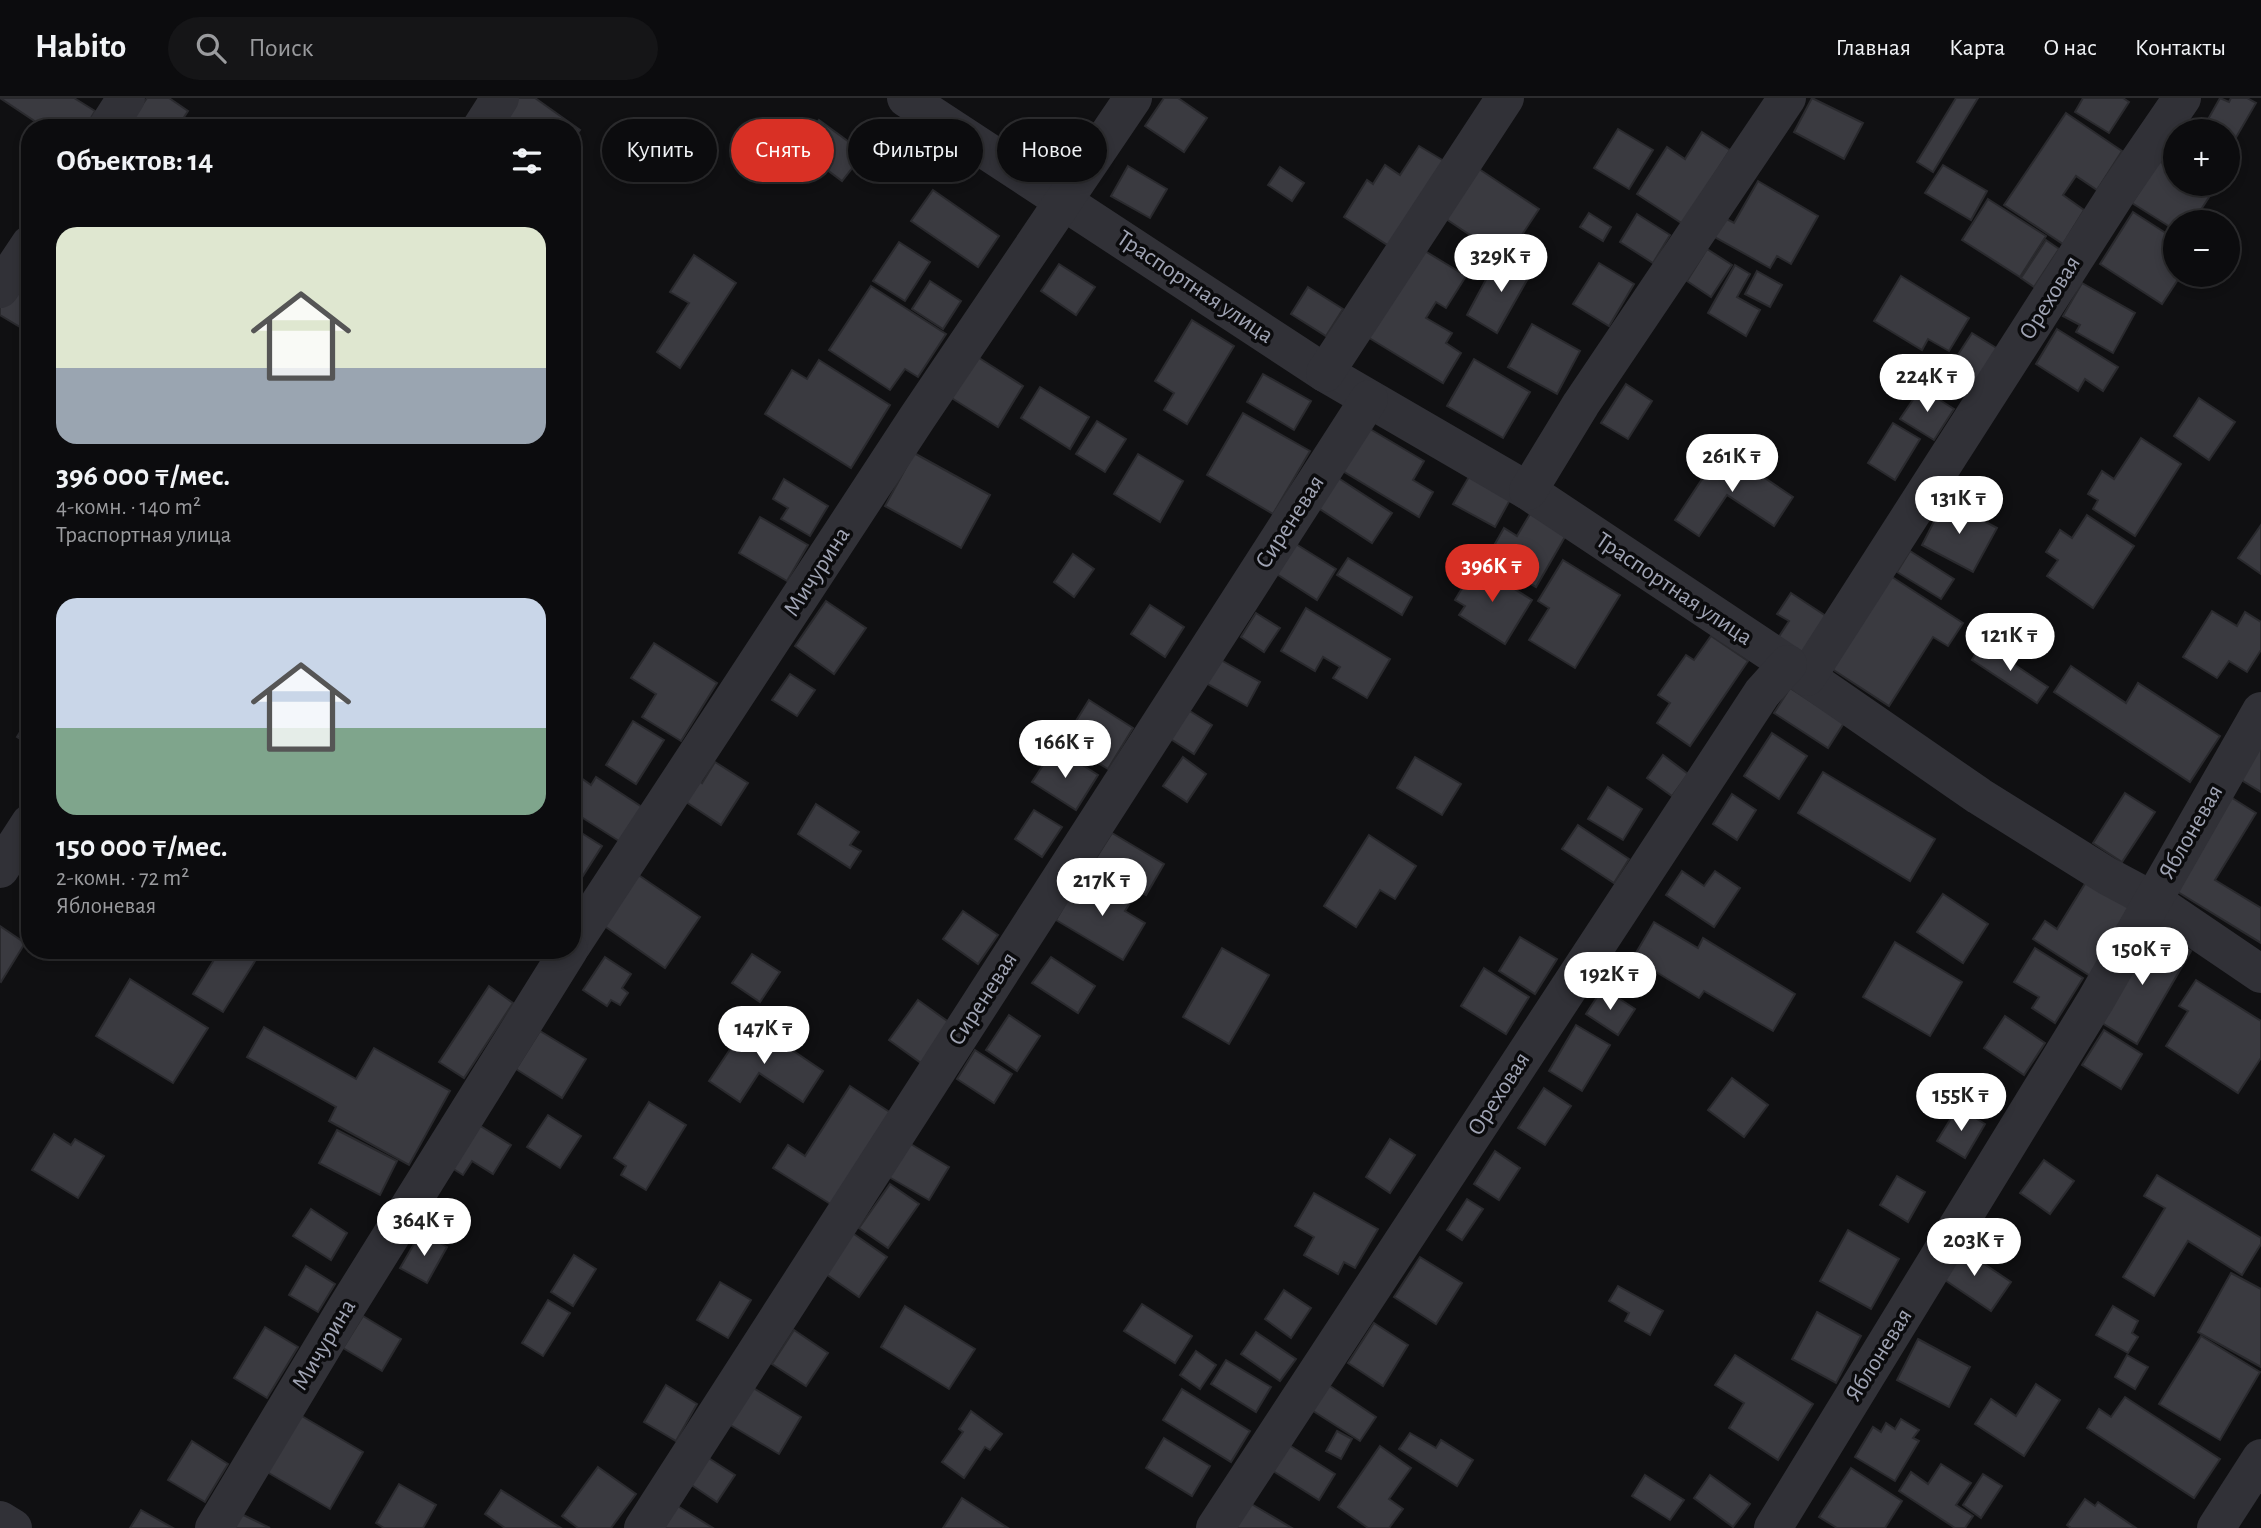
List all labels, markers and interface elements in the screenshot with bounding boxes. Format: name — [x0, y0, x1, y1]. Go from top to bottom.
search box — [168, 17, 658, 80]
icon: search — [192, 29, 230, 67]
text: Habito — [35, 31, 126, 64]
text: Поиск — [248, 35, 313, 61]
text: Главная — [1836, 36, 1911, 60]
text: Карта — [1949, 36, 2005, 60]
text: О нас — [2043, 36, 2097, 60]
text: Контакты — [2135, 36, 2226, 60]
chip: Купить — [602, 119, 717, 182]
chip: Снять — [731, 119, 834, 182]
chip: Фильтры — [848, 119, 983, 182]
chip: Новое — [997, 119, 1107, 182]
map controls — [2163, 119, 2240, 287]
button: + — [2163, 119, 2240, 196]
icon: filters — [508, 142, 546, 180]
text: Объектов: 14 — [56, 146, 213, 176]
button: − — [2163, 210, 2240, 287]
street label: Траспортная улица — [1112, 226, 1278, 348]
pin: 329K ₸ — [1444, 234, 1558, 294]
text: 329K ₸ — [1470, 245, 1532, 268]
street label: Ореховая — [2015, 252, 2085, 344]
icon: home — [238, 273, 364, 399]
pin: 224K ₸ — [1870, 354, 1984, 414]
text: 224K ₸ — [1896, 365, 1958, 388]
pin: 261K ₸ — [1675, 434, 1789, 494]
text: 261K ₸ — [1702, 445, 1762, 468]
text: 396 000 ₸/мес. — [56, 461, 230, 491]
street label: Сиреневая — [1251, 471, 1329, 573]
pin: 131K ₸ — [1902, 476, 2016, 536]
text: 131K ₸ — [1931, 487, 1987, 510]
text: 4-комн. · 140 m² — [56, 496, 201, 519]
street label: Мичурина — [779, 523, 855, 621]
text: Траспортная улица — [56, 524, 231, 547]
street label: Траспортная улица — [1591, 528, 1757, 650]
pin: 396K ₸ — [1435, 545, 1549, 604]
text: 396K ₸ — [1461, 555, 1523, 578]
pin: 121K ₸ — [1953, 614, 2067, 673]
text: 121K ₸ — [1982, 624, 2038, 647]
icon: home — [238, 644, 364, 770]
pin: 166K ₸ — [1008, 720, 1122, 780]
text: 166K ₸ — [1035, 731, 1095, 754]
street label: Яблоневая — [2154, 781, 2228, 883]
text: 150 000 ₸/мес. — [56, 832, 228, 862]
pin: 217K ₸ — [1045, 858, 1159, 918]
text: 2-комн. · 72 m² — [56, 867, 189, 890]
text: 217K ₸ — [1073, 869, 1131, 892]
text: Яблоневая — [56, 895, 156, 918]
pin: 150K ₸ — [2085, 928, 2199, 987]
text: 150K ₸ — [2112, 938, 2172, 961]
street label: Сиреневая — [944, 948, 1022, 1050]
pin: 192K ₸ — [1553, 953, 1667, 1012]
text: 192K ₸ — [1580, 963, 1640, 986]
pin: 147K ₸ — [707, 1006, 821, 1066]
text: 147K ₸ — [734, 1017, 794, 1040]
street label: Ореховая — [1463, 1048, 1535, 1140]
pin: 155K ₸ — [1904, 1074, 2018, 1133]
text: 155K ₸ — [1932, 1084, 1990, 1107]
pin: 364K ₸ — [367, 1198, 481, 1258]
text: 364K ₸ — [393, 1209, 455, 1232]
pin: 203K ₸ — [1917, 1218, 2031, 1278]
text: 203K ₸ — [1943, 1229, 2005, 1252]
street label: Мичурина — [288, 1295, 360, 1395]
street label: Яблоневая — [1841, 1304, 1917, 1406]

